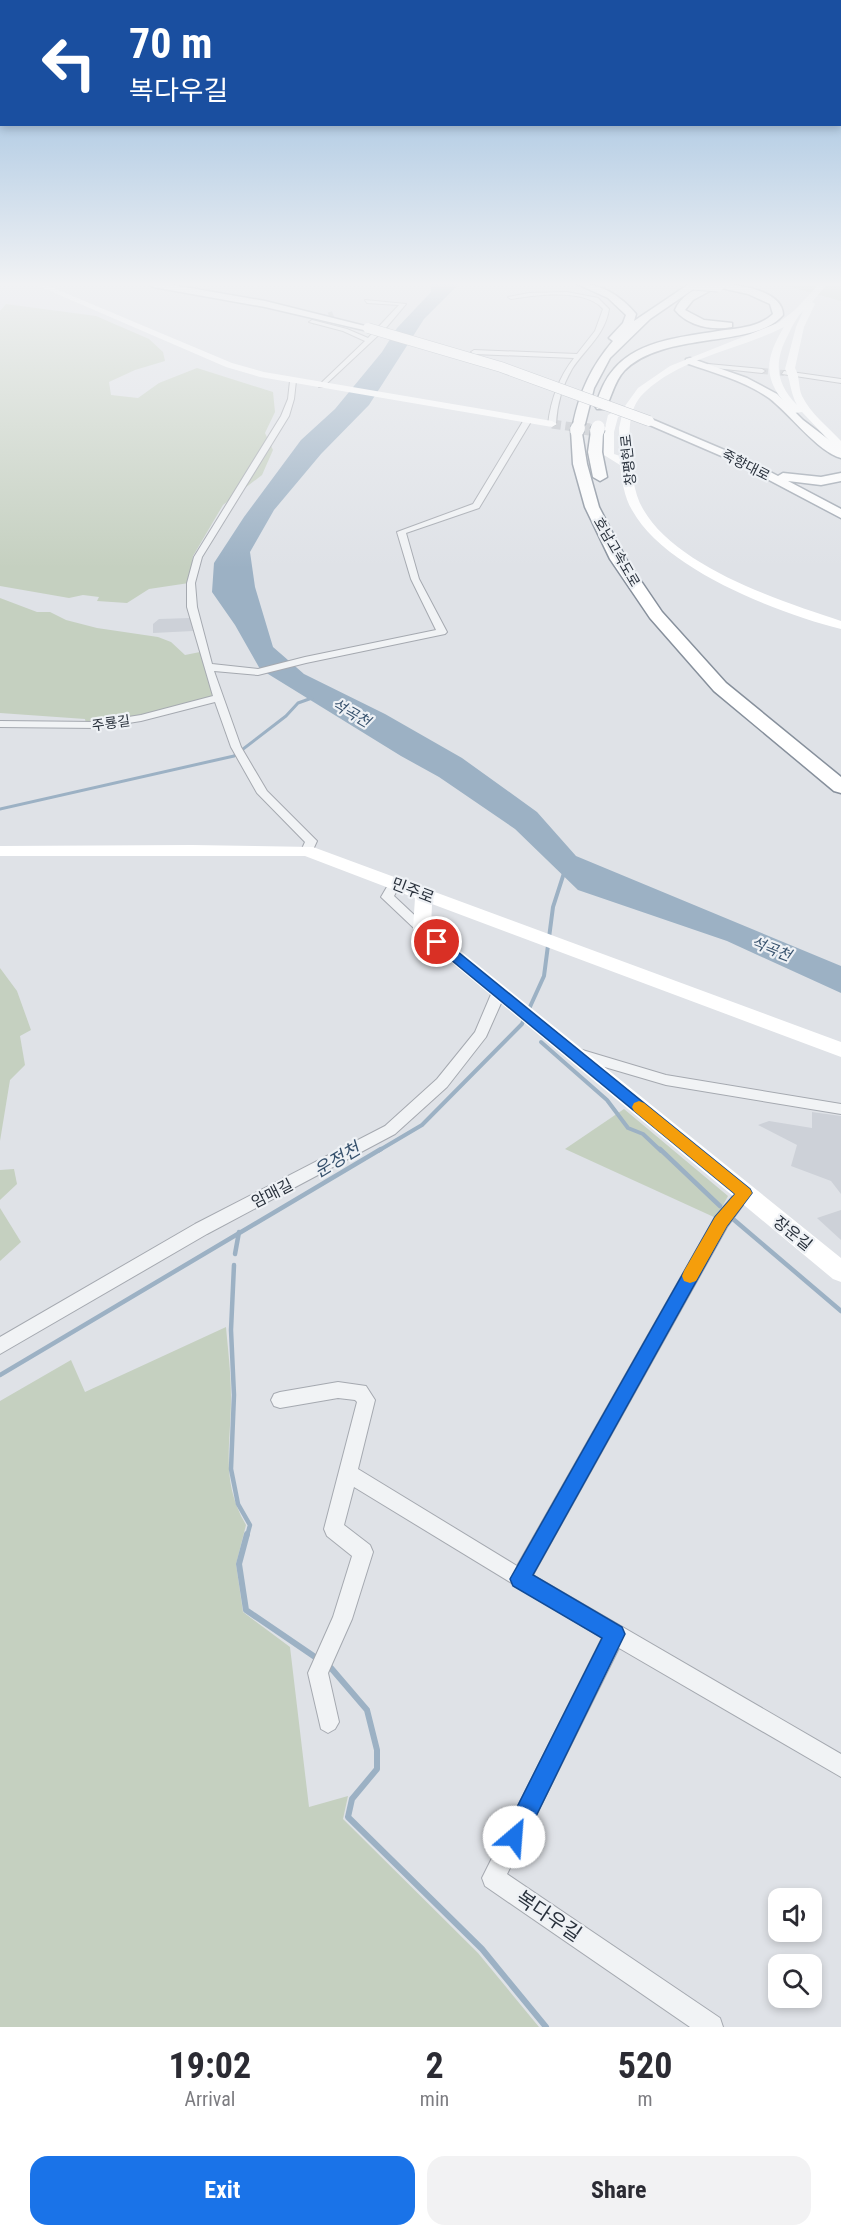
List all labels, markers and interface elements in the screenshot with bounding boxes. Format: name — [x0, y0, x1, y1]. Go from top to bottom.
text: 70 m — [129, 19, 212, 68]
icon: left — [30, 24, 108, 102]
text: 복다우길 — [129, 75, 228, 107]
street label: 창평현로 — [617, 433, 639, 486]
street label: 죽향대로 — [719, 446, 773, 484]
street label: 호남고속도로 — [591, 515, 643, 590]
water label: 석곡천 — [329, 695, 375, 732]
street label: 주룡길 — [91, 712, 131, 734]
street label: 민주로 — [389, 874, 437, 907]
pin — [411, 916, 462, 967]
icon: arrive — [420, 925, 453, 958]
water label: 석곡천 — [748, 933, 796, 966]
water label: 운정천 — [310, 1137, 366, 1181]
street label: 암매길 — [248, 1175, 296, 1212]
street label: 장운길 — [770, 1212, 816, 1255]
position arrow — [482, 1805, 546, 1869]
street label: 복다우길 — [512, 1885, 586, 1947]
map controls — [768, 1888, 822, 2008]
button: sound — [768, 1888, 822, 1942]
button: search — [768, 1954, 822, 2008]
text: 19:02 — [169, 2045, 251, 2087]
text: 2 — [425, 2045, 444, 2087]
text: 520 — [618, 2045, 672, 2087]
text: Arrival — [184, 2087, 235, 2111]
text: min — [420, 2087, 449, 2111]
text: m — [638, 2087, 653, 2111]
button: Exit — [30, 2156, 415, 2225]
button: Share — [427, 2156, 811, 2225]

